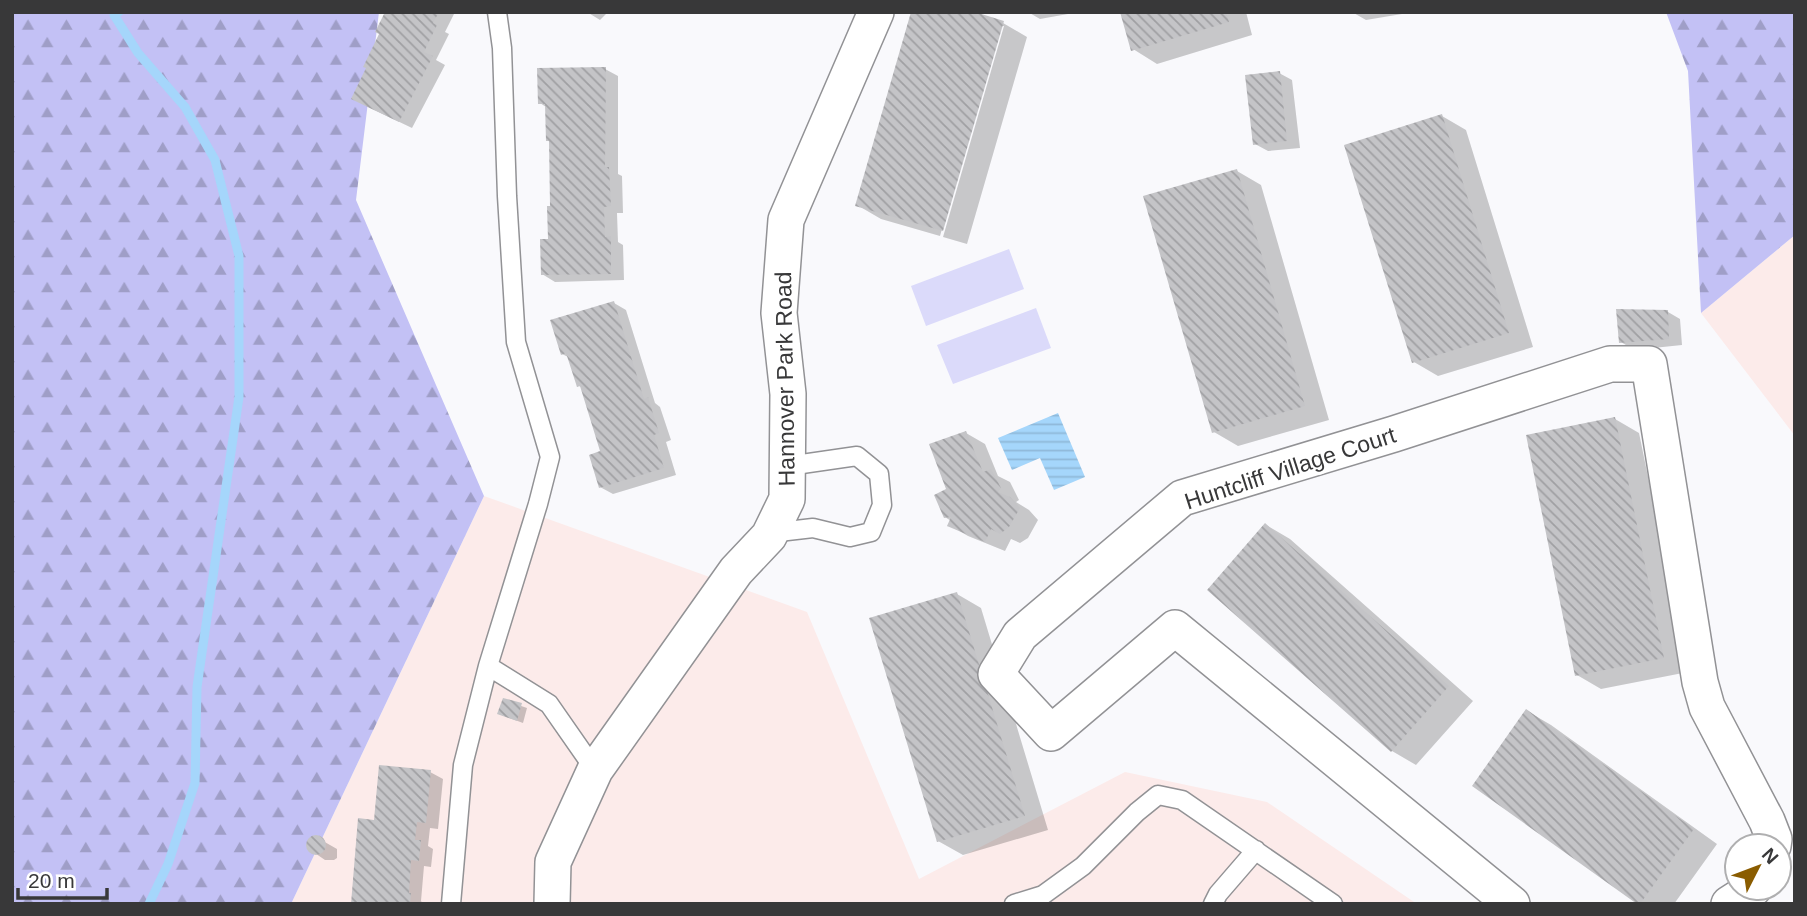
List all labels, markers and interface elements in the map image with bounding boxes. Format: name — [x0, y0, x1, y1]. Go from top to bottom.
street label: Hannover Park Road — [770, 271, 800, 487]
street label: Huntcliff Village Court — [1181, 421, 1399, 514]
north arrow — [1723, 832, 1793, 902]
text: N — [1758, 844, 1783, 868]
scale bar — [18, 856, 107, 900]
text: 20 m — [28, 869, 75, 892]

